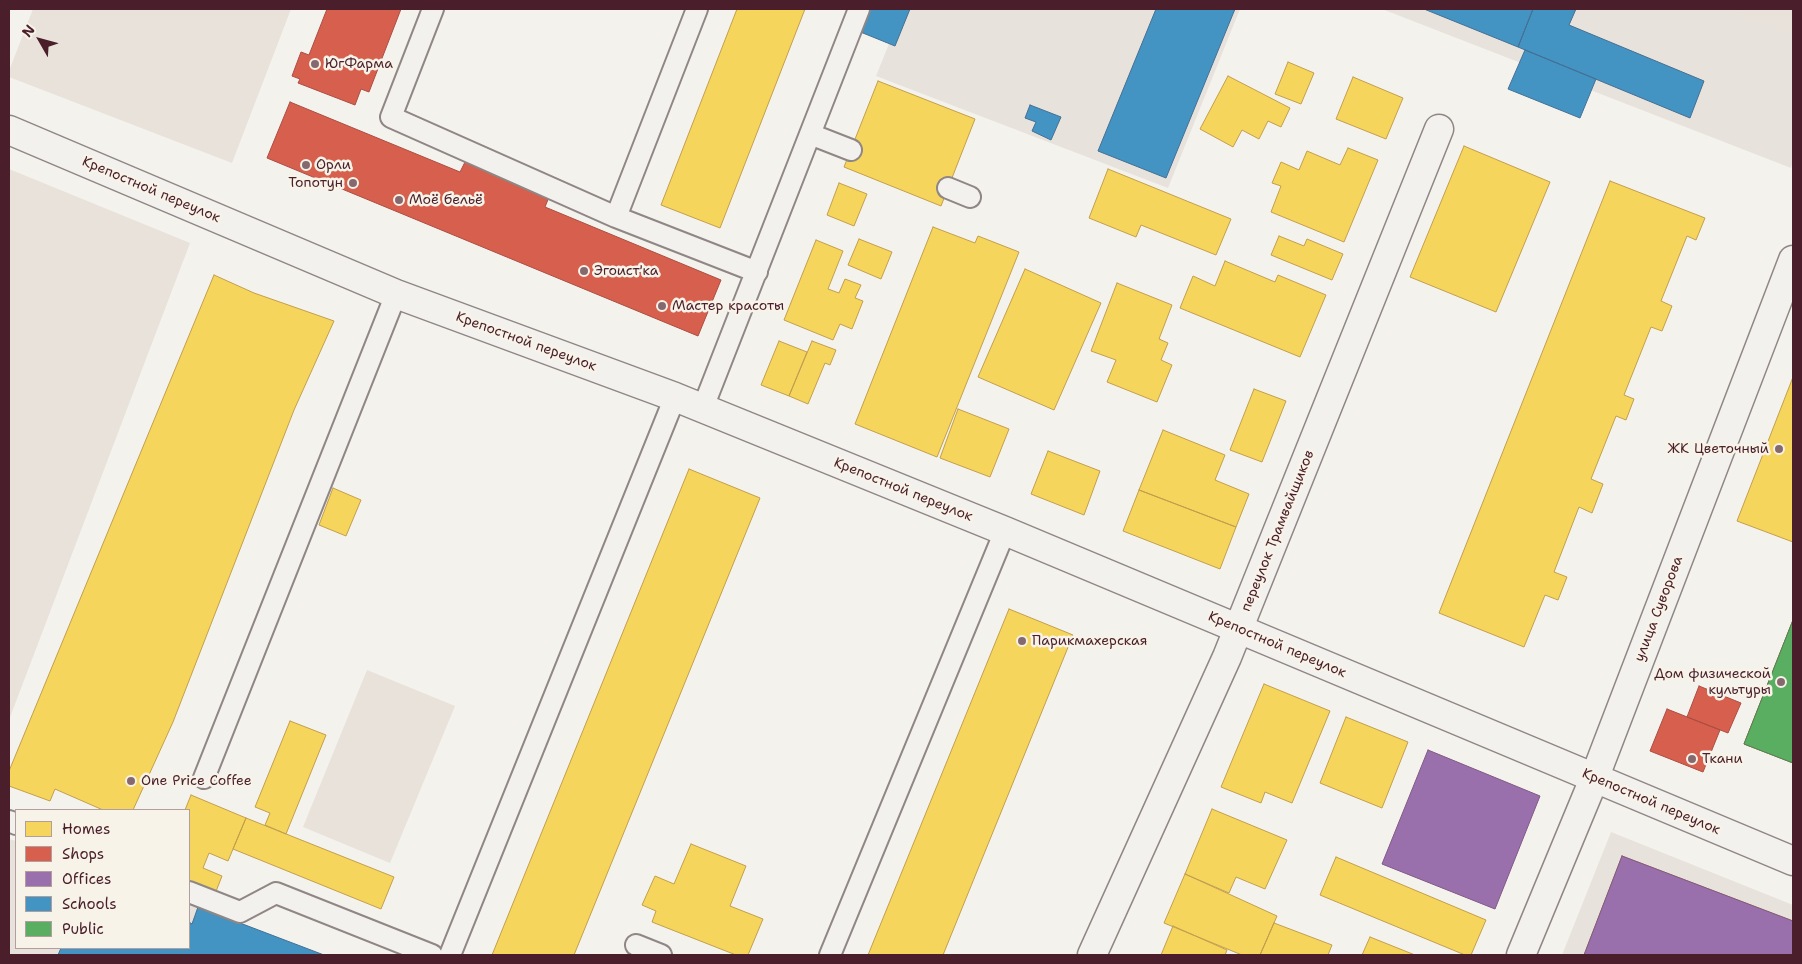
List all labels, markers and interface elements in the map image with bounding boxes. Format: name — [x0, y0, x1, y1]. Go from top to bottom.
north arrow — [15, 15, 65, 65]
text: N — [18, 21, 39, 41]
place label: ЮгФарма — [325, 56, 393, 72]
marker: ЮгФарма — [309, 58, 321, 70]
street label: Крепостной переулок — [80, 153, 222, 227]
place label: Орли — [316, 157, 351, 173]
marker: Орли — [300, 159, 312, 171]
place label: Топотун — [288, 175, 343, 191]
marker: Топотун — [347, 177, 359, 189]
place label: Моё бельё — [409, 192, 483, 208]
marker: Моё бельё — [393, 194, 405, 206]
place label: Эгоист'ка — [594, 263, 658, 279]
marker: Эгоист'ка — [578, 265, 590, 277]
place label: Мастер красоты — [672, 298, 784, 314]
marker: Мастер красоты — [656, 300, 668, 312]
street label: Крепостной переулок — [453, 309, 599, 375]
place label: ЖК Цветочный — [1668, 441, 1769, 457]
marker: ЖК Цветочный — [1773, 443, 1785, 455]
street label: переулок Трамвайщиков — [1238, 448, 1318, 614]
street label: Крепостной переулок — [831, 454, 975, 526]
street label: улица Суворова — [1631, 554, 1687, 664]
street label: Крепостной переулок — [1206, 608, 1348, 682]
place label: Парикмахерская — [1032, 633, 1147, 649]
marker: Парикмахерская — [1016, 635, 1028, 647]
place label: Дом физической культуры — [1654, 666, 1771, 699]
marker: Дом физической культуры — [1775, 676, 1787, 688]
place label: Ткани — [1702, 751, 1743, 767]
marker: Ткани — [1686, 753, 1698, 765]
street label: Крепостной переулок — [1580, 765, 1722, 839]
place label: One Price Coffee — [141, 773, 252, 789]
marker: One Price Coffee — [125, 775, 137, 787]
legend — [15, 809, 190, 949]
text: Homes — [62, 819, 110, 839]
text: Shops — [62, 844, 104, 864]
text: Offices — [62, 869, 111, 889]
text: Schools — [62, 894, 117, 914]
text: Public — [62, 919, 104, 939]

